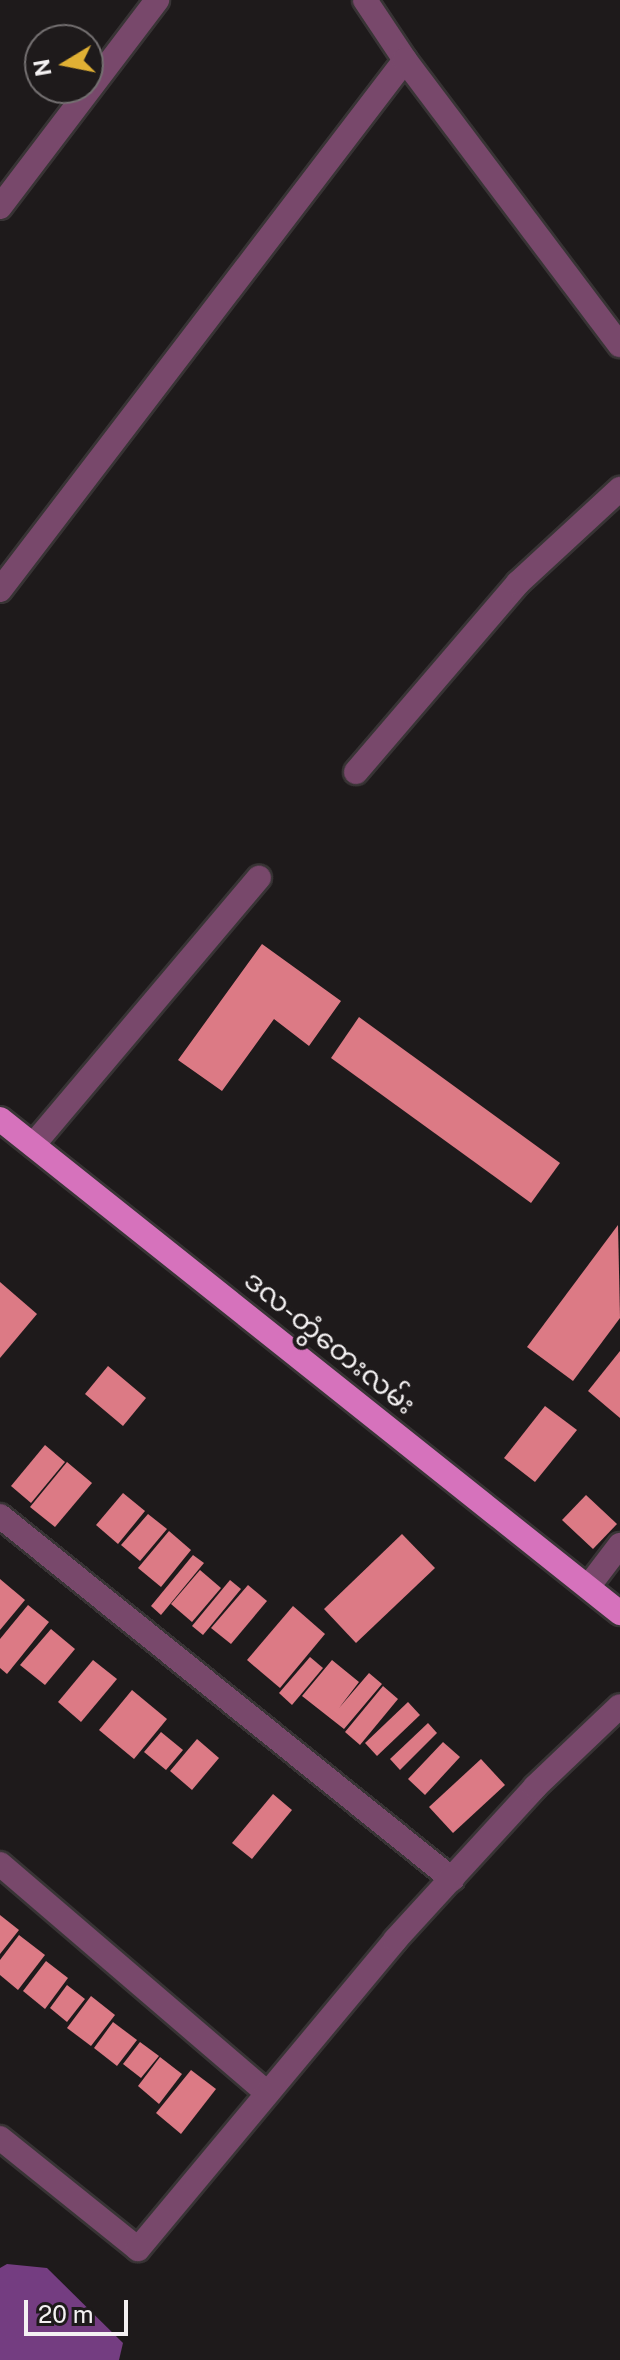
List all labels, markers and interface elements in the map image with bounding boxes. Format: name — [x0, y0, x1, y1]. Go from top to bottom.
north arrow — [24, 24, 104, 104]
text: N — [28, 57, 57, 79]
street label: ဒလ-တွံတေးလမ်း — [238, 1263, 422, 1421]
scale bar — [28, 2284, 132, 2334]
text: 20 m — [38, 2300, 94, 2328]

